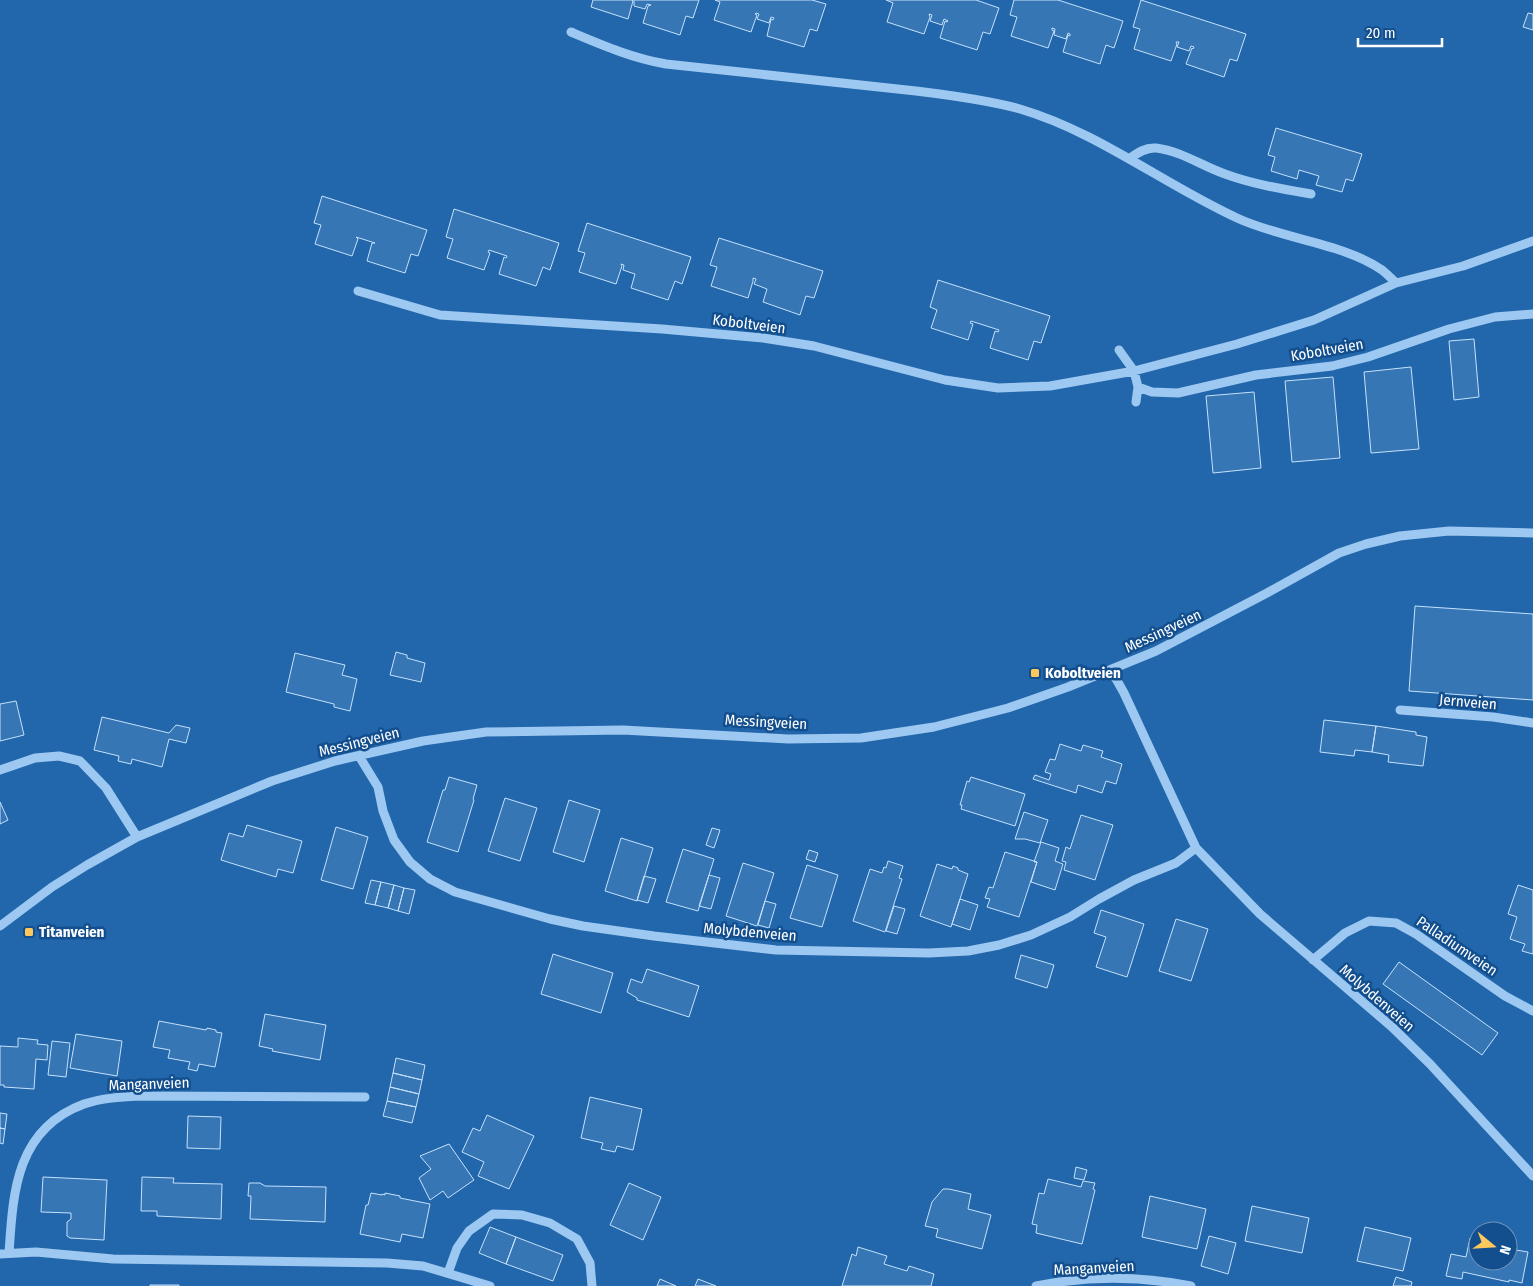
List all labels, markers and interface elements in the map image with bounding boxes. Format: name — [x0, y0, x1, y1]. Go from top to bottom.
scale bar — [1358, 15, 1442, 47]
text: 20 m — [1366, 24, 1396, 42]
street label: Koboltveien — [711, 311, 787, 337]
street label: Koboltveien — [1289, 335, 1365, 365]
street label: Messingveien — [1122, 605, 1204, 657]
place label: Koboltveien — [1045, 664, 1121, 682]
marker: Koboltveien — [1029, 667, 1041, 679]
street label: Jernveien — [1438, 691, 1498, 713]
street label: Messingveien — [724, 711, 808, 733]
street label: Messingveien — [317, 723, 401, 761]
street label: Palladiumveien — [1413, 912, 1501, 980]
street label: Molybdenveien — [703, 919, 797, 945]
place label: Titanveien — [39, 923, 105, 941]
marker: Titanveien — [23, 926, 35, 938]
street label: Molybdenveien — [1336, 961, 1418, 1035]
street label: Manganveien — [108, 1074, 190, 1094]
north arrow — [1468, 1221, 1518, 1271]
text: N — [1496, 1243, 1514, 1256]
street label: Manganveien — [1053, 1257, 1135, 1279]

